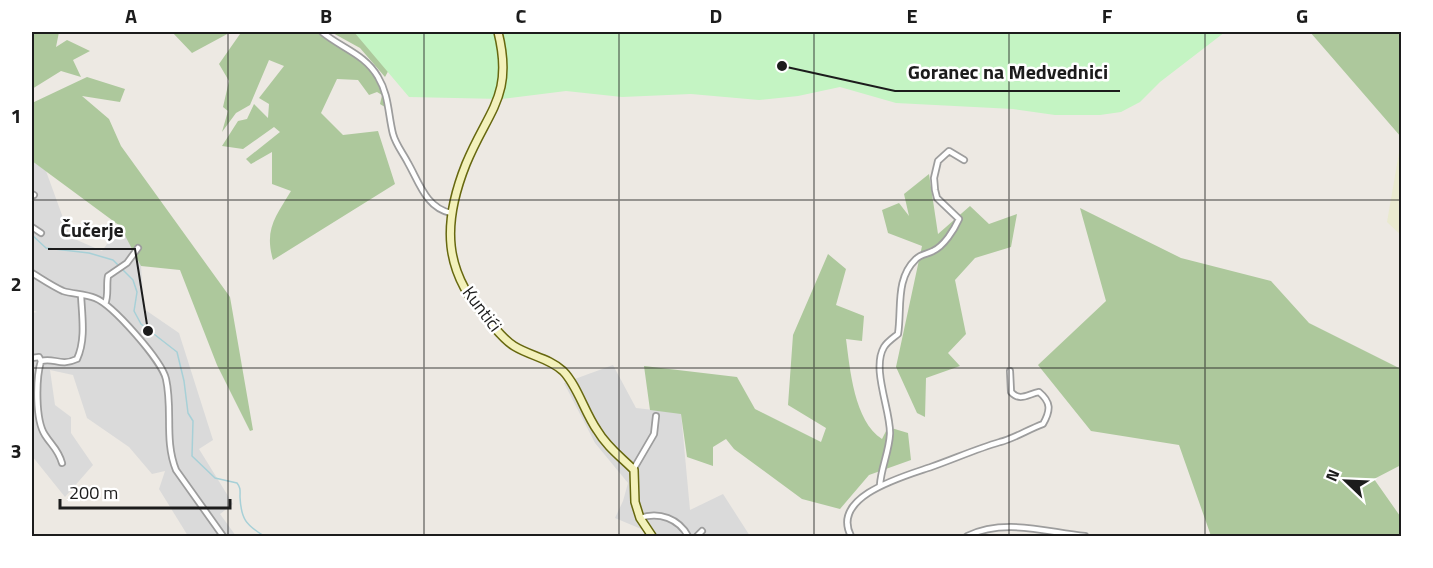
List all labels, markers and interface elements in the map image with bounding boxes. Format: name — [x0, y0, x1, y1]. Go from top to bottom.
text: A — [125, 0, 137, 31]
text: B — [320, 0, 332, 31]
text: C — [516, 0, 527, 31]
text: D — [710, 0, 722, 31]
text: E — [906, 0, 918, 31]
text: F — [1102, 0, 1113, 31]
text: G — [1296, 0, 1308, 31]
callout: Goranec na Medvednici — [895, 53, 1120, 91]
text: Goranec na Medvednici — [908, 56, 1108, 87]
text: 1 — [10, 100, 22, 131]
callout: Čučerje — [48, 211, 135, 249]
text: Čučerje — [60, 214, 124, 245]
text: 2 — [10, 268, 22, 299]
street label: Kuntići — [456, 280, 509, 337]
text: 3 — [10, 435, 22, 466]
north arrow — [1316, 451, 1376, 511]
text: N — [1319, 465, 1345, 485]
scale bar — [60, 472, 230, 510]
text: 200 m — [69, 479, 118, 506]

